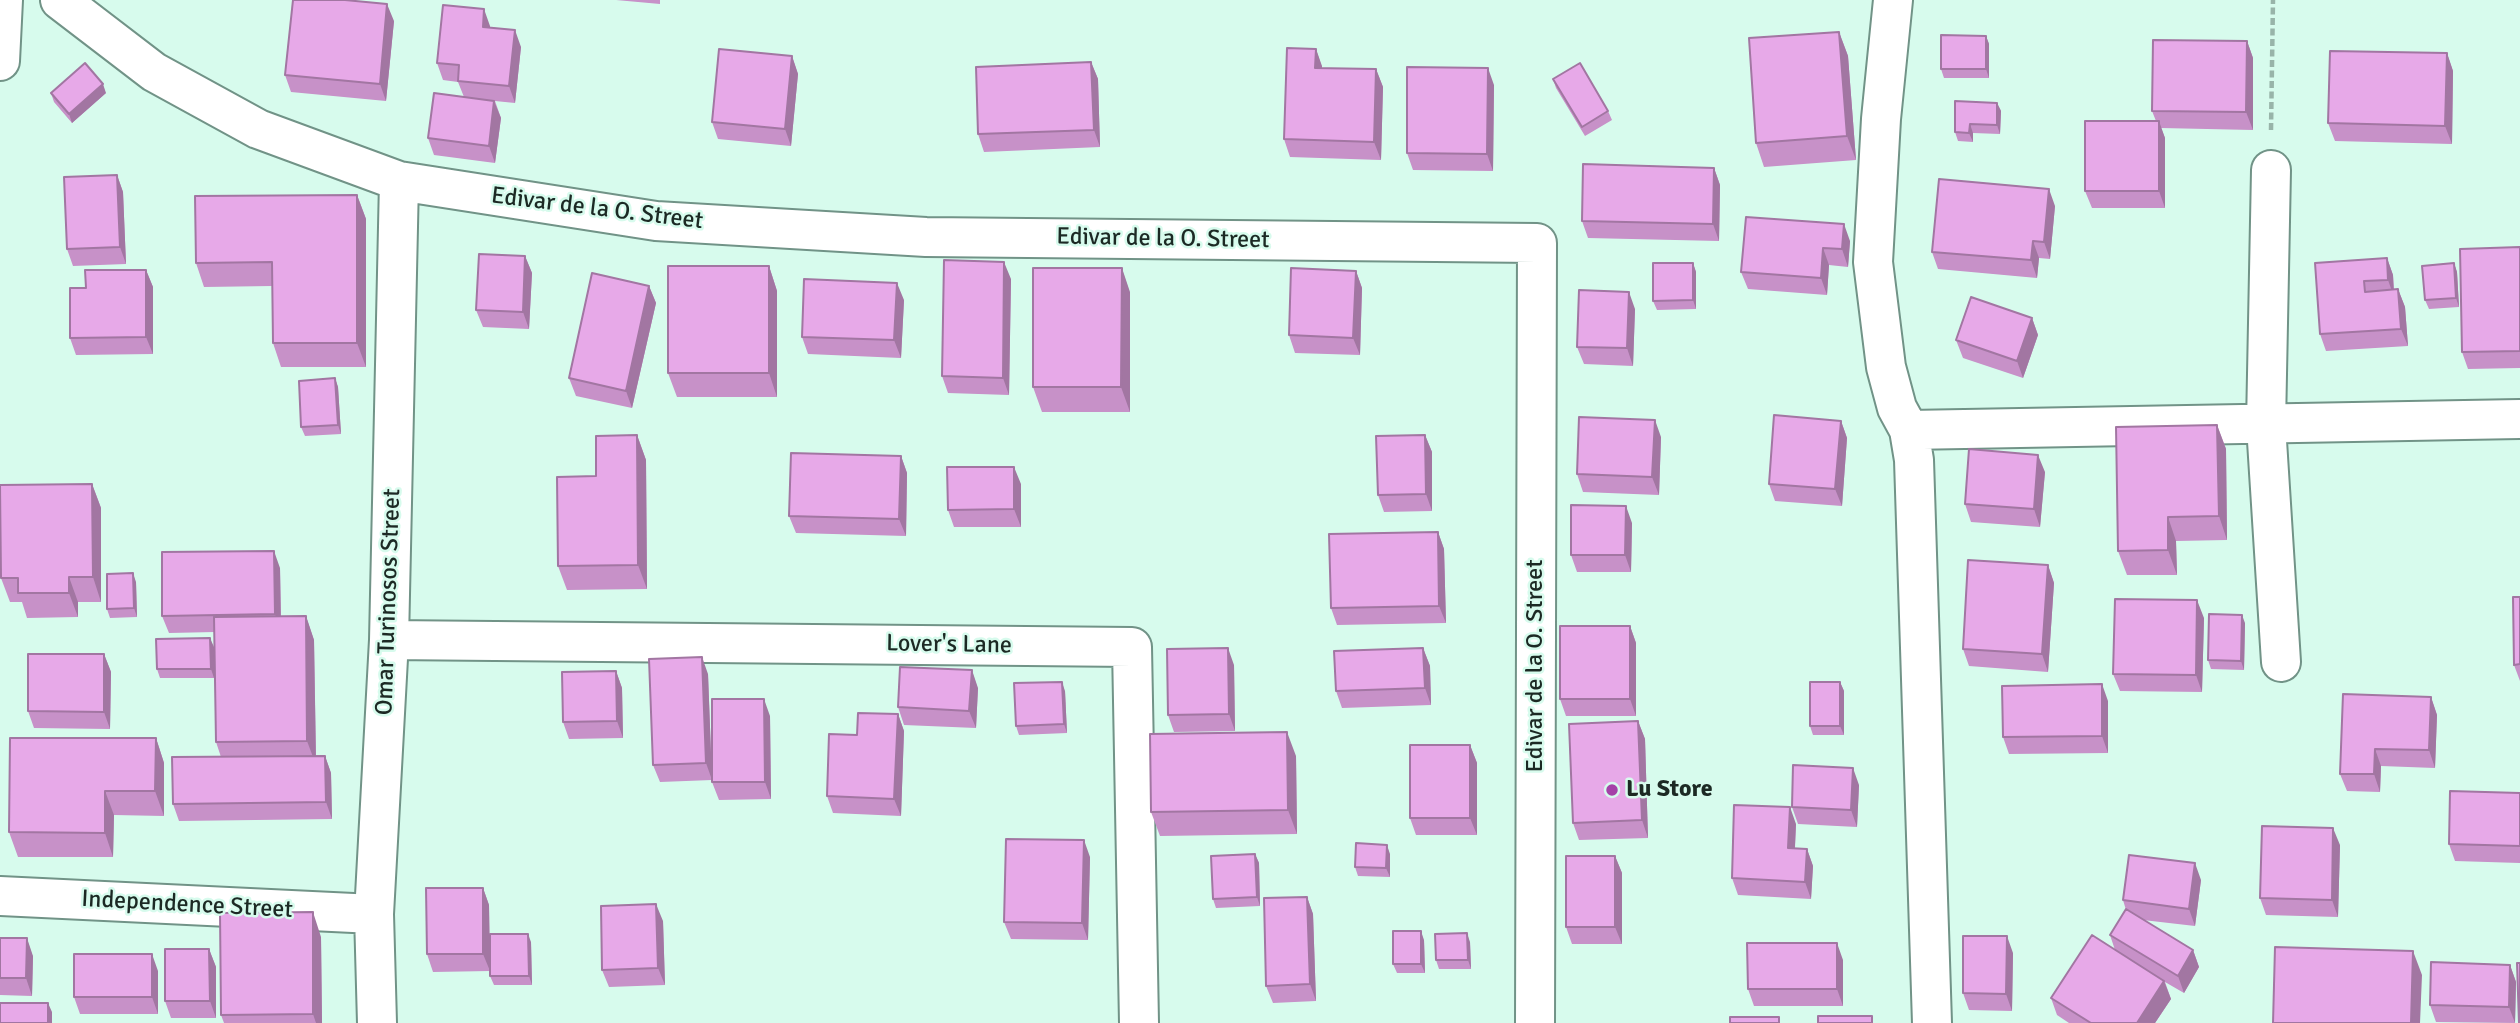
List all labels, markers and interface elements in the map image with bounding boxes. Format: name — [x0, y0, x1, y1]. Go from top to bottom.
street label: Edivar de la O. Street — [489, 182, 705, 236]
street label: Edivar de la O. Street — [1056, 223, 1270, 255]
street label: Omar Turinosos Street — [371, 488, 407, 716]
street label: Edivar de la O. Street — [1522, 559, 1550, 773]
street label: Lover's Lane — [886, 630, 1012, 660]
place label: Lu Store — [1626, 776, 1713, 804]
marker: Lu Store — [1604, 782, 1620, 798]
street label: Independence Street — [81, 885, 293, 925]

